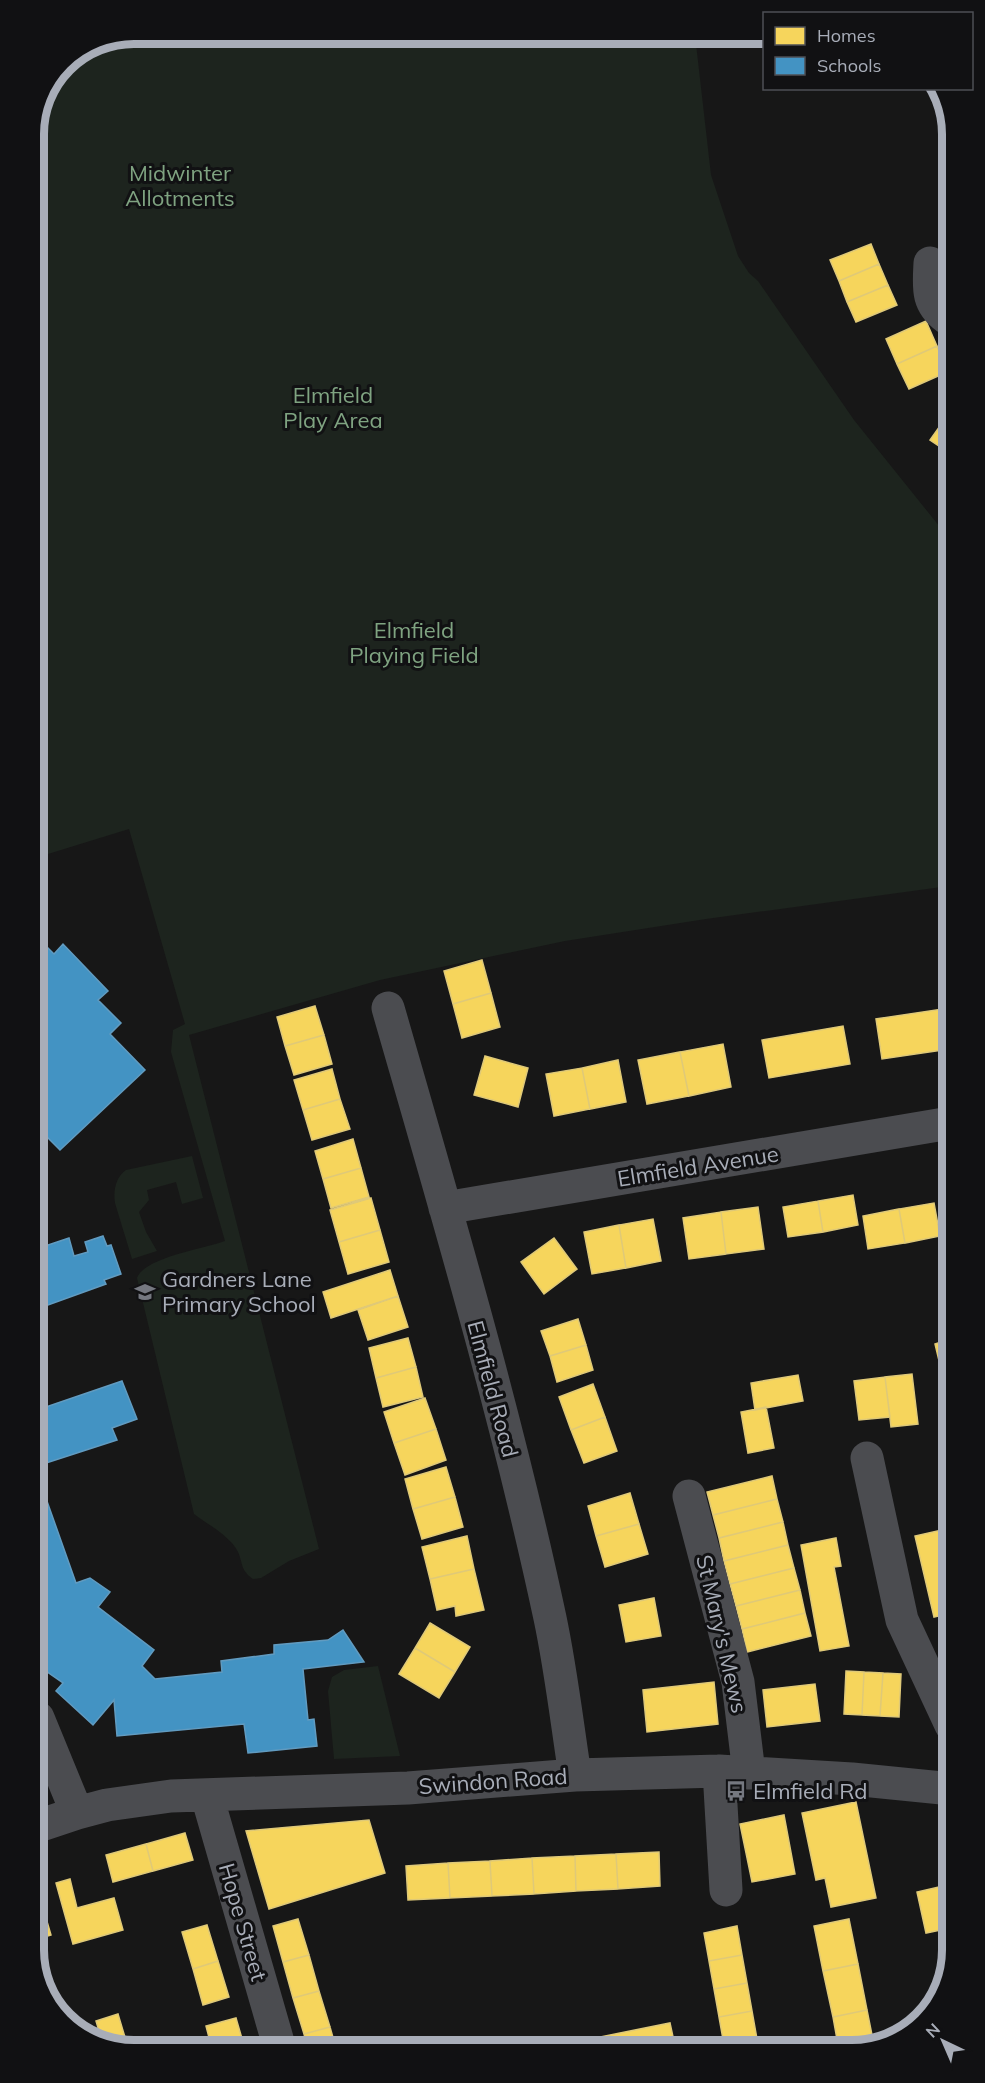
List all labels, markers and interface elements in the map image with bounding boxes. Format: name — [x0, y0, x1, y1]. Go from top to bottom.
legend — [763, 12, 973, 90]
text: Homes — [817, 24, 876, 47]
text: Schools — [817, 54, 882, 77]
park label: Midwinter Allotments — [125, 159, 235, 212]
park label: Elmfield Play Area — [283, 381, 383, 434]
park label: Elmfield Playing Field — [349, 616, 479, 669]
street label: Elmfield Avenue — [615, 1139, 781, 1193]
place label: Gardners Lane Primary School — [162, 1265, 316, 1318]
school or university icon: Gardners Lane Primary School — [133, 1280, 157, 1304]
street label: Elmfield Road — [461, 1318, 525, 1460]
street label: St Mary's Mews — [690, 1552, 754, 1716]
street label: Swindon Road — [418, 1762, 568, 1800]
place label: Elmfield Rd — [753, 1777, 867, 1805]
bus stop icon: Elmfield Rd — [724, 1779, 748, 1803]
street label: Hope Street — [213, 1860, 273, 1984]
north arrow — [913, 2011, 973, 2071]
text: N — [921, 2019, 944, 2042]

